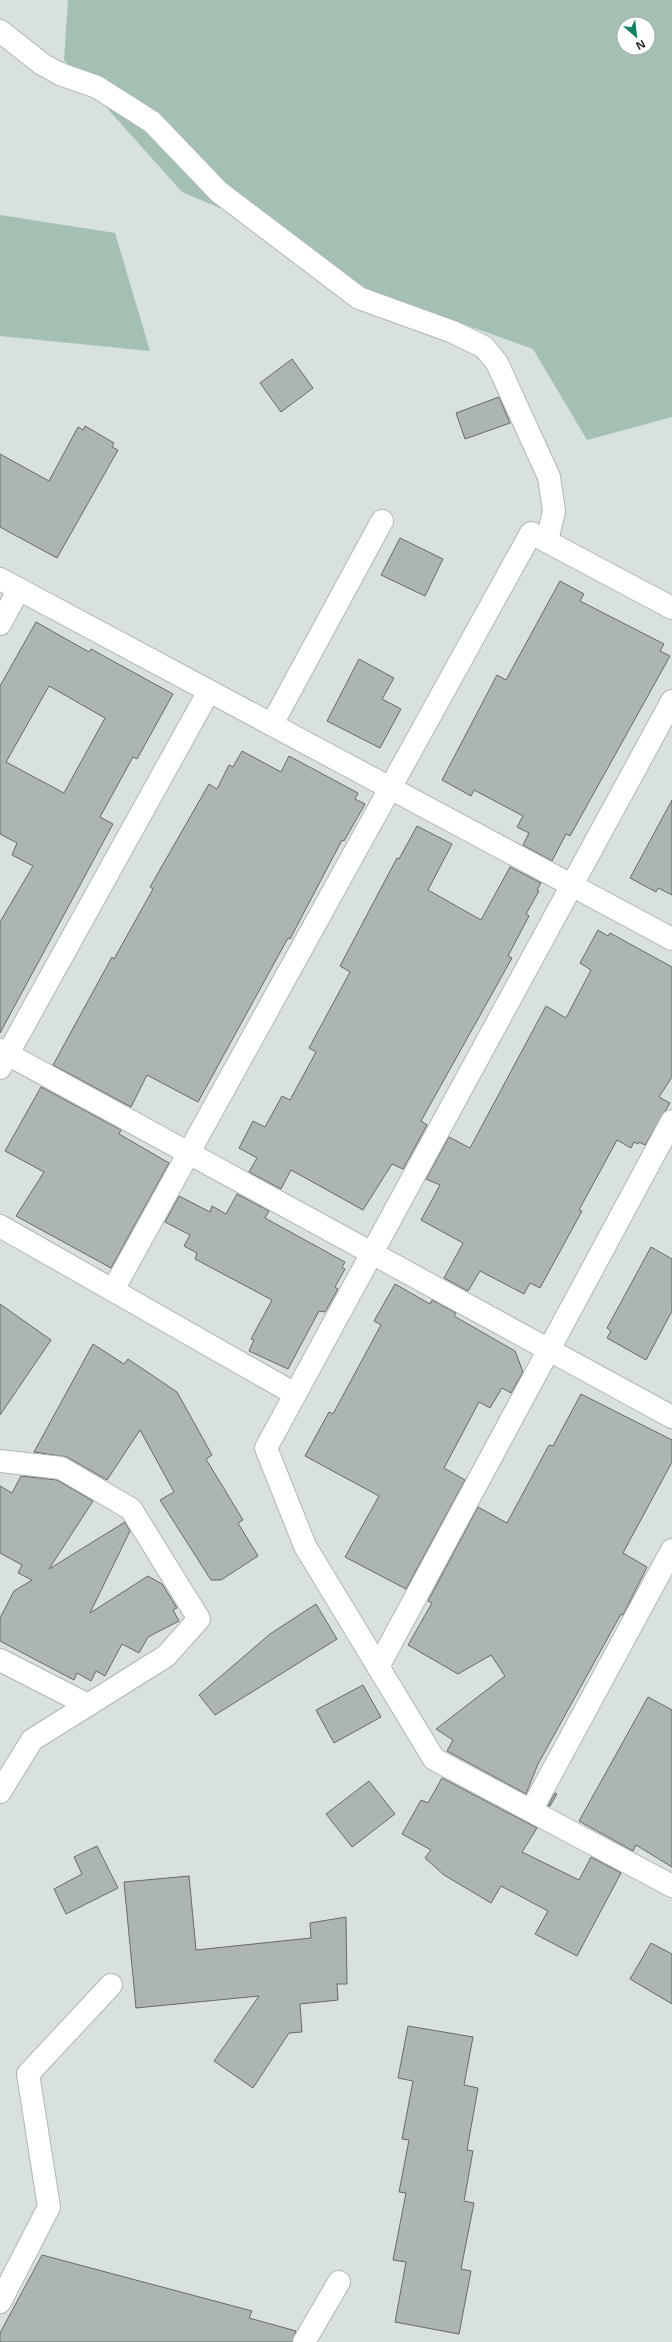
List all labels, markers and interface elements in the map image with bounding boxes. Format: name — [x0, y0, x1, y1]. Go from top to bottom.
north arrow — [616, 16, 656, 56]
text: N — [633, 37, 648, 54]

